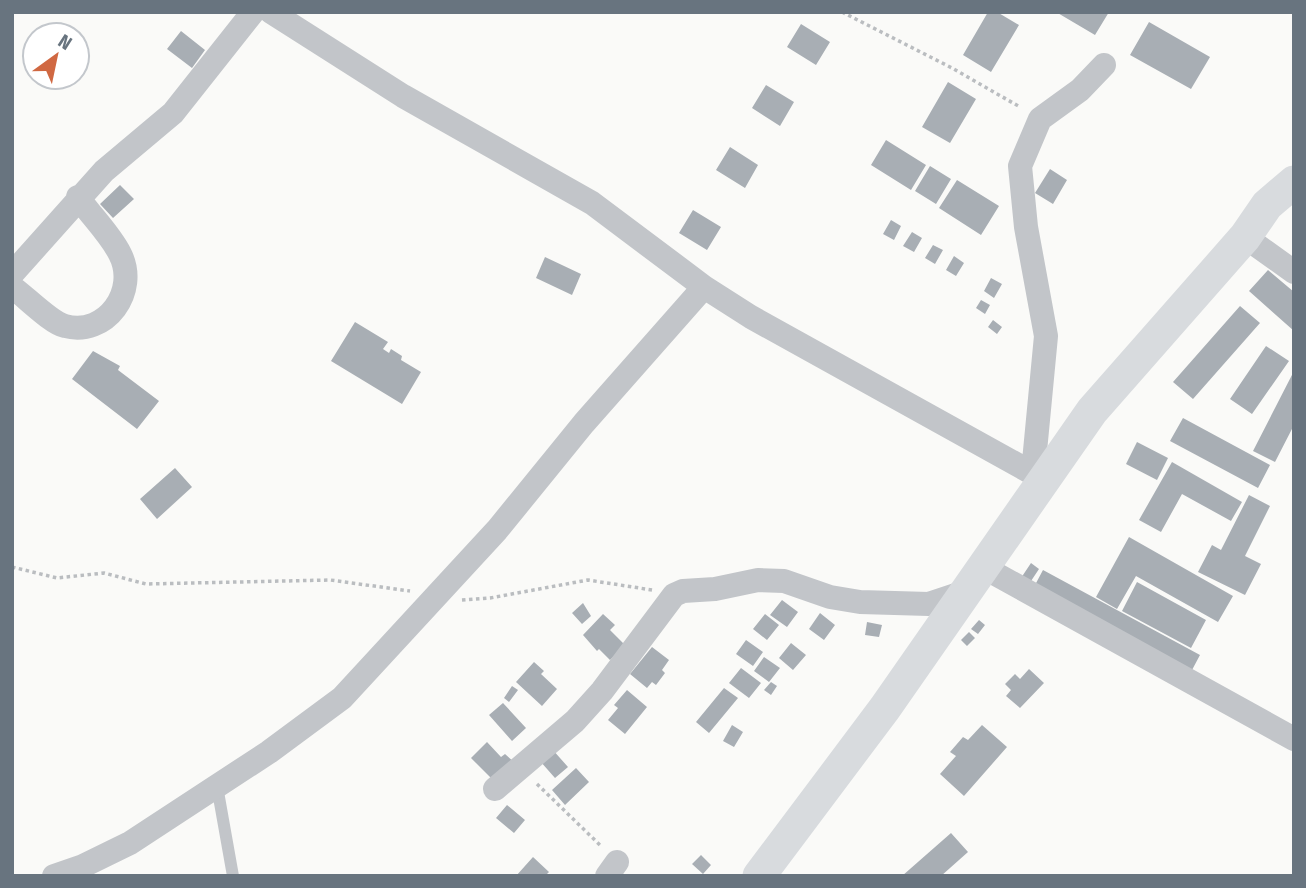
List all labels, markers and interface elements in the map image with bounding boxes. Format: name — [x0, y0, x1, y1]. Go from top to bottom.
north arrow — [21, 21, 91, 91]
text: N — [54, 29, 76, 55]

